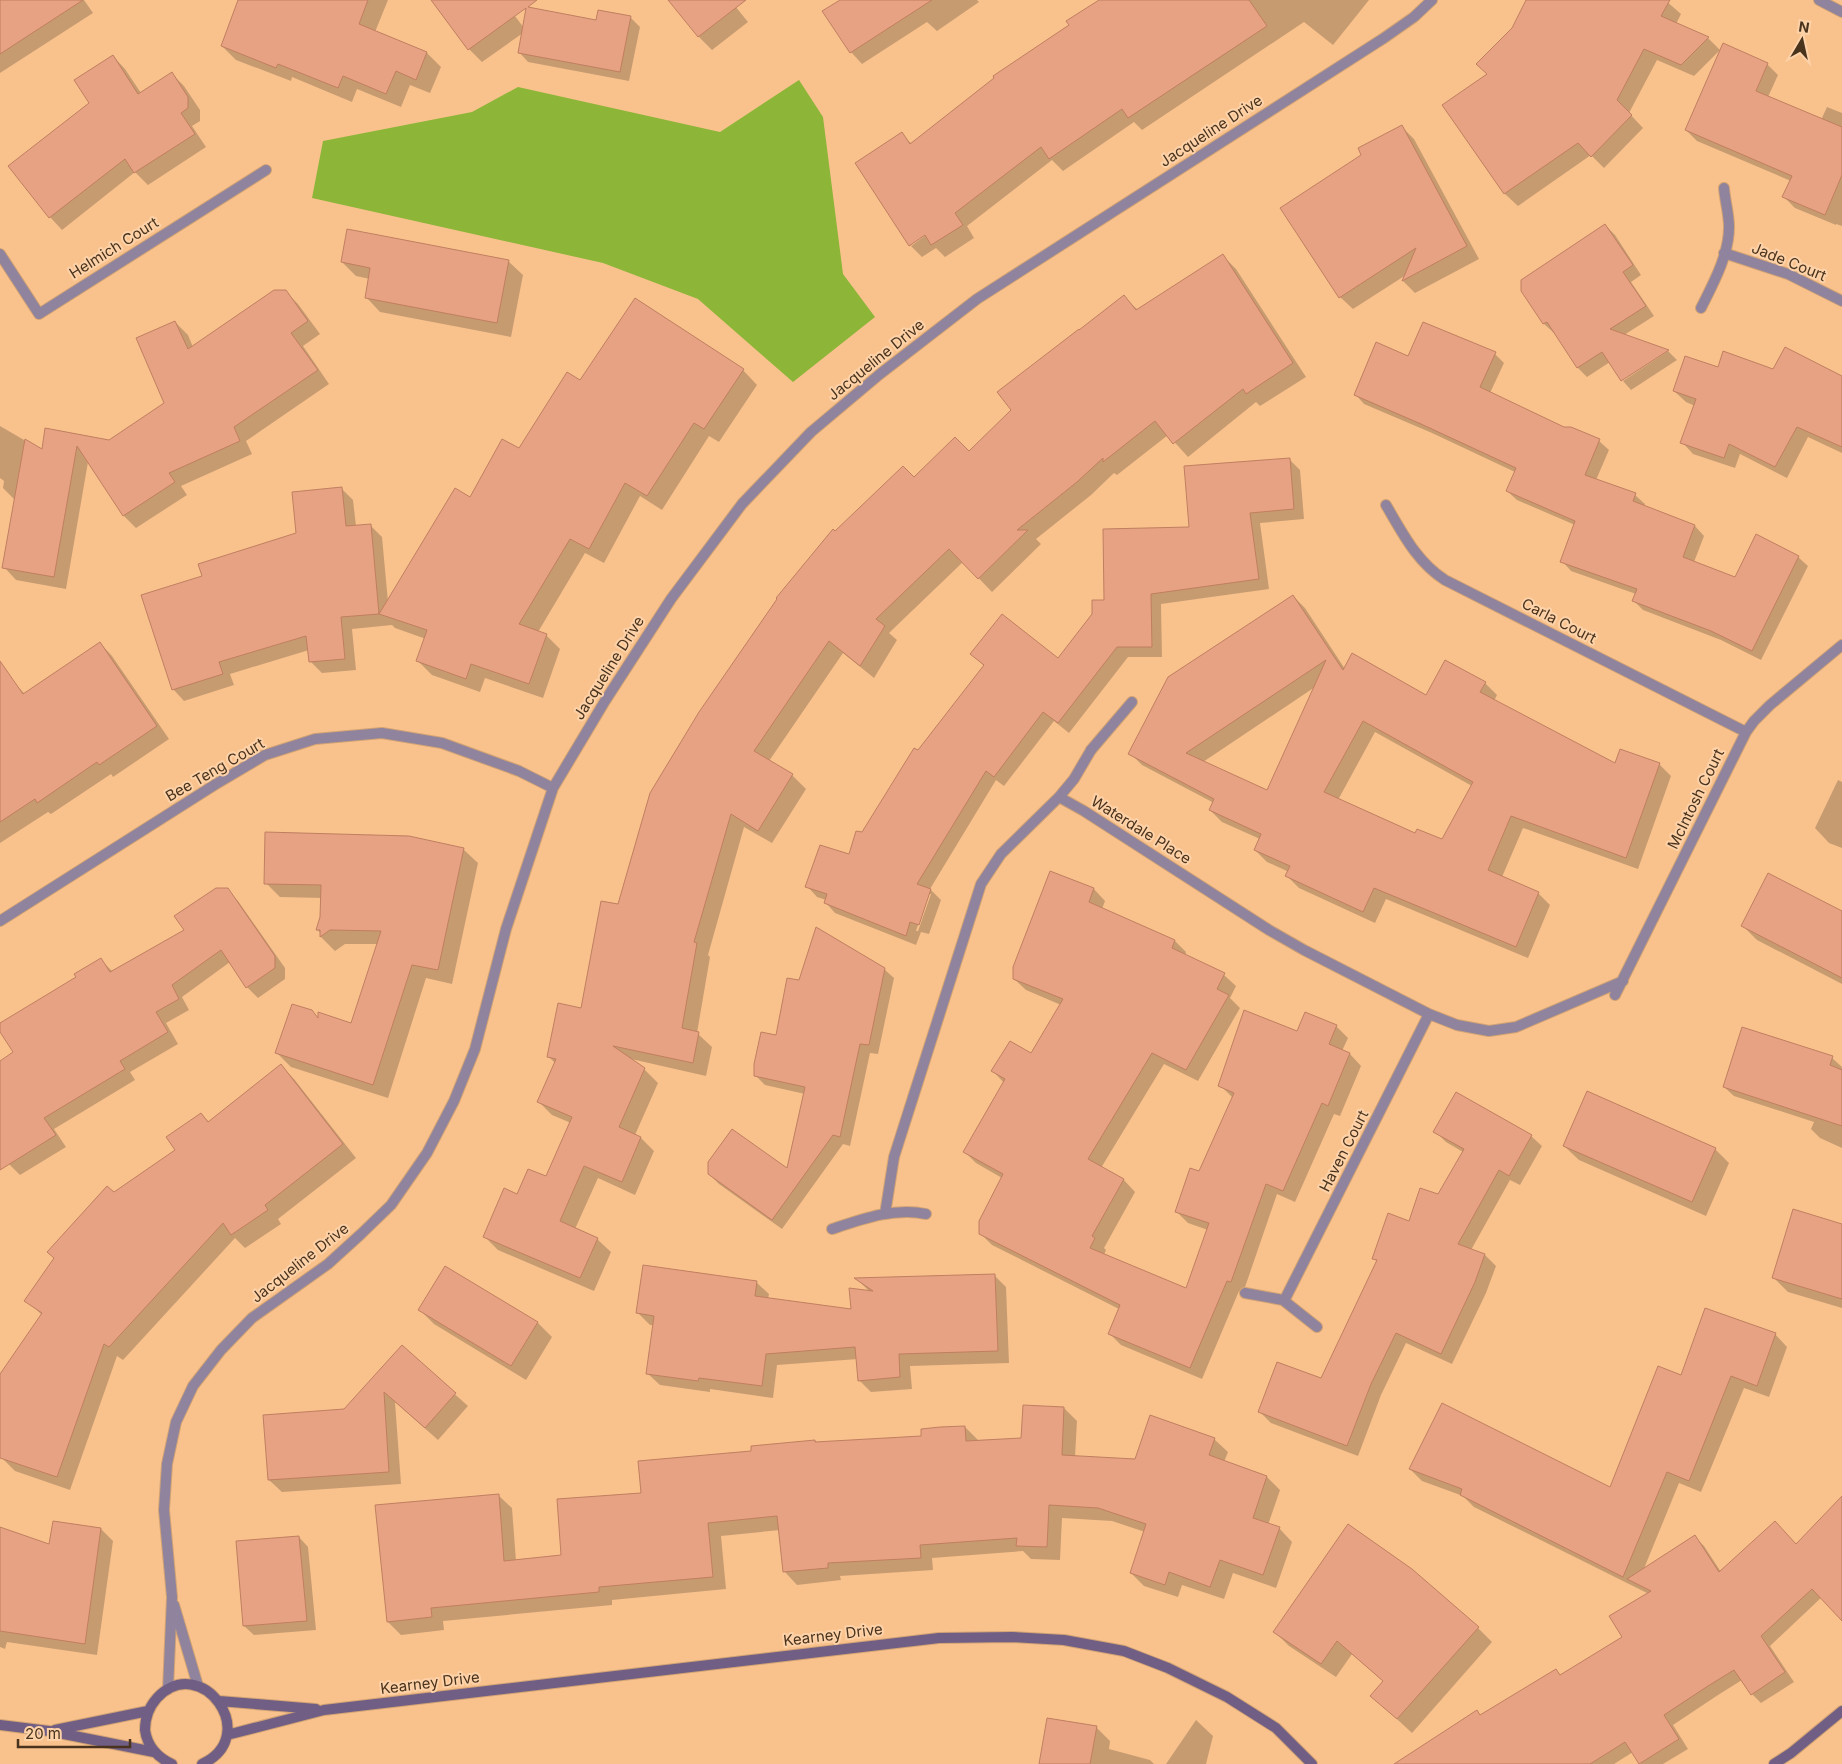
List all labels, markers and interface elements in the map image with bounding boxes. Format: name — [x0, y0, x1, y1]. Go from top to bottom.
north arrow — [1777, 15, 1827, 65]
text: N — [1798, 17, 1811, 36]
street label: Jacqueline Drive — [1156, 90, 1266, 171]
street label: Helmich Court — [66, 213, 162, 283]
street label: Jade Court — [1749, 238, 1829, 285]
street label: Jacqueline Drive — [824, 315, 928, 404]
street label: Carla Court — [1519, 594, 1600, 647]
street label: Jacqueline Drive — [569, 612, 648, 723]
street label: Bee Teng Court — [162, 734, 268, 805]
street label: McIntosh Court — [1663, 745, 1728, 852]
street label: Waterdale Place — [1088, 791, 1195, 868]
street label: Haven Court — [1315, 1107, 1372, 1195]
street label: Jacqueline Drive — [247, 1219, 352, 1307]
street label: Kearney Drive — [782, 1619, 884, 1650]
street label: Kearney Drive — [379, 1667, 481, 1698]
scale bar — [18, 1716, 130, 1748]
text: 20 m — [25, 1724, 61, 1743]

